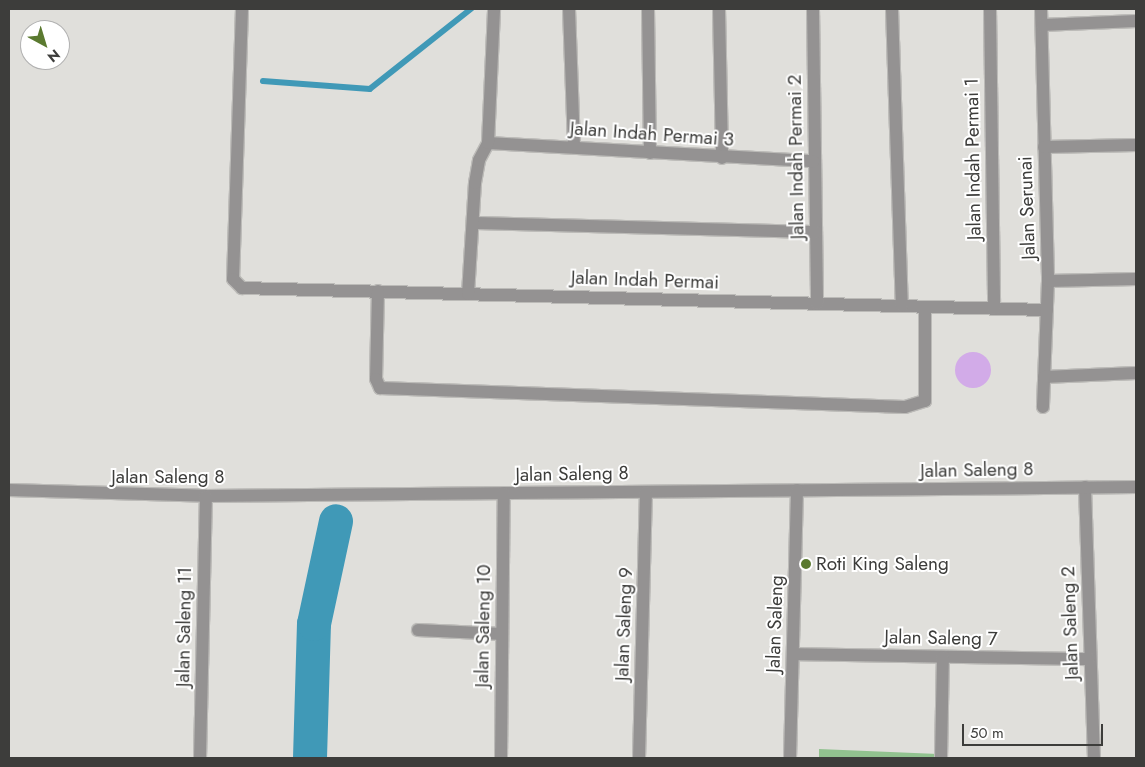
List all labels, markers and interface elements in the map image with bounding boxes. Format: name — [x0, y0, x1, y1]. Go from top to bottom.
north arrow — [20, 20, 70, 70]
text: N — [43, 45, 64, 67]
street label: Jalan Indah Permai 2 — [783, 74, 809, 240]
street label: Jalan Indah Permai 1 — [960, 78, 986, 240]
street label: Jalan Indah Permai 3 — [569, 117, 735, 151]
street label: Jalan Serunai — [1014, 156, 1040, 260]
street label: Jalan Indah Permai — [571, 266, 719, 294]
street label: Jalan Saleng 8 — [920, 458, 1034, 482]
street label: Jalan Saleng 8 — [515, 462, 629, 486]
street label: Jalan Saleng 8 — [111, 466, 225, 488]
place label: Roti King Saleng — [816, 553, 949, 575]
marker: Roti King Saleng — [800, 558, 812, 570]
street label: Jalan Saleng 10 — [471, 564, 495, 688]
street label: Jalan Saleng 2 — [1057, 566, 1083, 680]
street label: Jalan Saleng 11 — [172, 567, 196, 687]
street label: Jalan Saleng 9 — [611, 567, 637, 681]
street label: Jalan Saleng — [762, 575, 788, 673]
street label: Jalan Saleng 7 — [884, 626, 998, 650]
scale bar — [965, 714, 1106, 746]
text: 50 m — [970, 722, 1004, 744]

